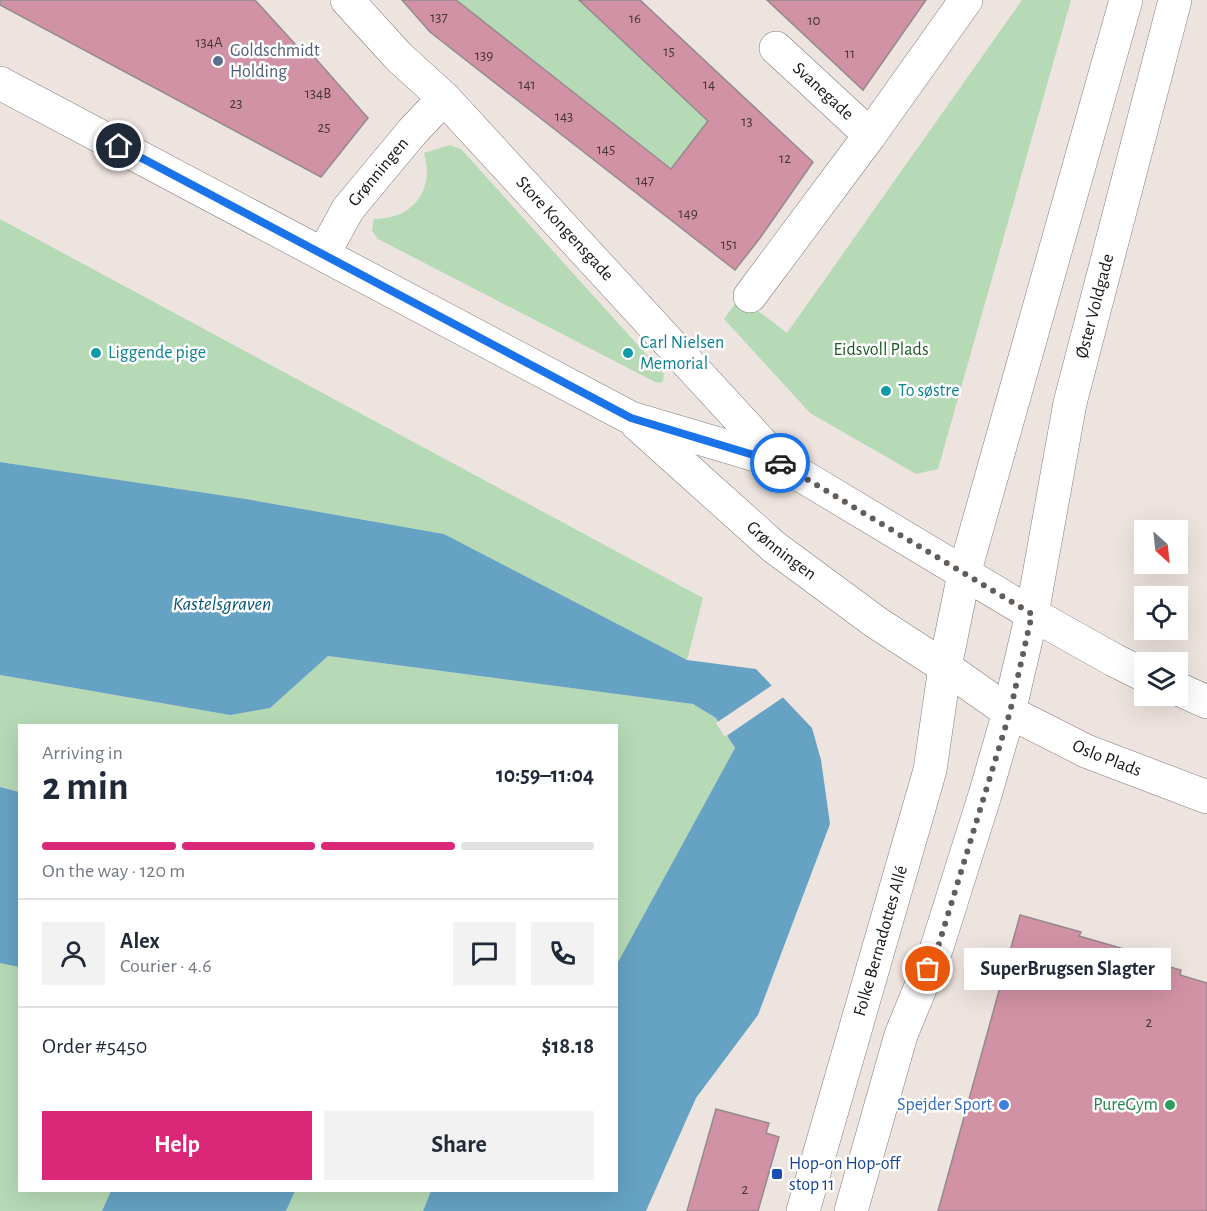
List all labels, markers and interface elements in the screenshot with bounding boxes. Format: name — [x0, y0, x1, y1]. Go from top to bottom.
house number: 137 — [430, 10, 448, 25]
house number: 16 — [629, 11, 641, 26]
house number: 10 — [807, 13, 821, 28]
house number: 134A — [195, 35, 223, 50]
place label: Goldschmidt Holding — [230, 42, 320, 81]
house number: 15 — [663, 44, 675, 59]
house number: 11 — [845, 46, 855, 61]
house number: 139 — [475, 48, 493, 63]
marker: Goldschmidt Holding — [211, 54, 225, 68]
street label: Svanegade — [789, 59, 857, 124]
house number: 141 — [518, 77, 536, 92]
house number: 14 — [703, 77, 715, 92]
house number: 134B — [305, 86, 331, 101]
house number: 23 — [229, 96, 243, 111]
house number: 143 — [555, 109, 573, 124]
house number: 13 — [741, 114, 753, 129]
pin — [93, 120, 144, 171]
house number: 25 — [317, 120, 331, 135]
icon: home — [102, 129, 135, 162]
street label: Grønningen — [345, 134, 412, 210]
house number: 145 — [597, 142, 615, 157]
house number: 12 — [779, 151, 791, 166]
street label: Store Kongensgade — [512, 173, 617, 285]
house number: 147 — [636, 173, 654, 188]
house number: 149 — [678, 206, 698, 221]
house number: 151 — [721, 237, 737, 252]
street label: Øster Voldgade — [1073, 252, 1117, 360]
place label: Carl Nielsen Memorial — [640, 334, 724, 373]
park label: Eidsvoll Plads — [833, 341, 929, 359]
place label: Liggende pige — [108, 344, 206, 362]
marker: Liggende pige — [89, 346, 103, 360]
marker: Carl Nielsen Memorial — [621, 346, 635, 360]
place label: To søstre — [898, 382, 959, 400]
marker: To søstre — [879, 384, 893, 398]
courier — [750, 433, 810, 493]
icon: car — [764, 447, 797, 480]
street label: Grønningen — [743, 518, 819, 584]
north arrow — [1134, 520, 1188, 574]
map controls — [1134, 520, 1188, 706]
button: locate — [1134, 586, 1188, 640]
water label: Kastelsgraven — [173, 594, 271, 614]
button: layers — [1134, 652, 1188, 706]
street label: Oslo Plads — [1069, 737, 1144, 780]
text: Arriving in — [42, 743, 123, 763]
text: 10:59–11:04 — [496, 764, 594, 786]
text: 2 min — [42, 768, 129, 807]
text: On the way · 120 m — [42, 861, 185, 881]
street label: Folke Bernadottes Allé — [851, 864, 911, 1018]
button: person — [42, 922, 105, 985]
button: chat — [453, 922, 516, 985]
button: phone — [531, 922, 594, 985]
text: Alex — [120, 930, 160, 952]
pin — [902, 943, 953, 994]
callout: SuperBrugsen Slagter — [964, 948, 1171, 990]
icon: bag — [911, 952, 944, 985]
text: Courier · 4.6 — [120, 956, 212, 976]
text: SuperBrugsen Slagter — [980, 959, 1155, 979]
house number: 2 — [1146, 1015, 1153, 1030]
text: Order #5450 — [42, 1035, 147, 1057]
text: $18.18 — [542, 1035, 594, 1057]
place label: Spejder Sport — [897, 1096, 992, 1114]
place label: PureGym — [1093, 1096, 1158, 1114]
marker: Spejder Sport — [997, 1098, 1011, 1112]
marker: PureGym — [1163, 1098, 1177, 1112]
button: Help — [42, 1111, 312, 1180]
button: Share — [324, 1111, 594, 1180]
place label: Hop-on Hop-off stop 11 — [789, 1155, 902, 1194]
marker: Hop-on Hop-off stop 11 — [770, 1167, 784, 1181]
house number: 2 — [742, 1182, 749, 1197]

